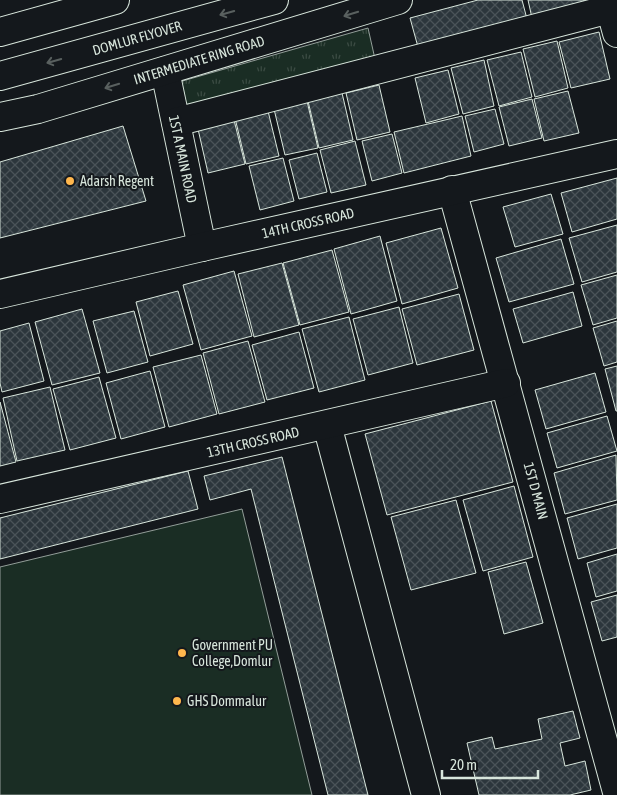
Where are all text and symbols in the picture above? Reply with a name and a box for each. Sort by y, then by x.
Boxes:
one-way arrow [220,9,236,18]
one-way arrow [344,10,360,20]
street label: DOMLUR FLYOVER [91,18,183,58]
street label: INTERMEDIATE RING ROAD [132,32,266,88]
one-way arrow [46,57,62,67]
one-way arrow [104,82,120,92]
street label: 1ST A MAIN ROAD [166,114,200,204]
place label: Adarsh Regent [80,173,154,189]
marker: Adarsh Regent [64,175,76,187]
street label: 14TH CROSS ROAD [260,205,356,241]
street label: 13TH CROSS ROAD [205,424,301,460]
street label: 1ST D MAIN [521,461,551,521]
place label: Government PU College,Domlur [192,637,273,669]
marker: Government PU College,Domlur [176,647,188,659]
place label: GHS Dommalur [187,693,267,709]
marker: GHS Dommalur [171,695,183,707]
scale bar [442,748,538,780]
text: 20 m [450,756,477,773]

